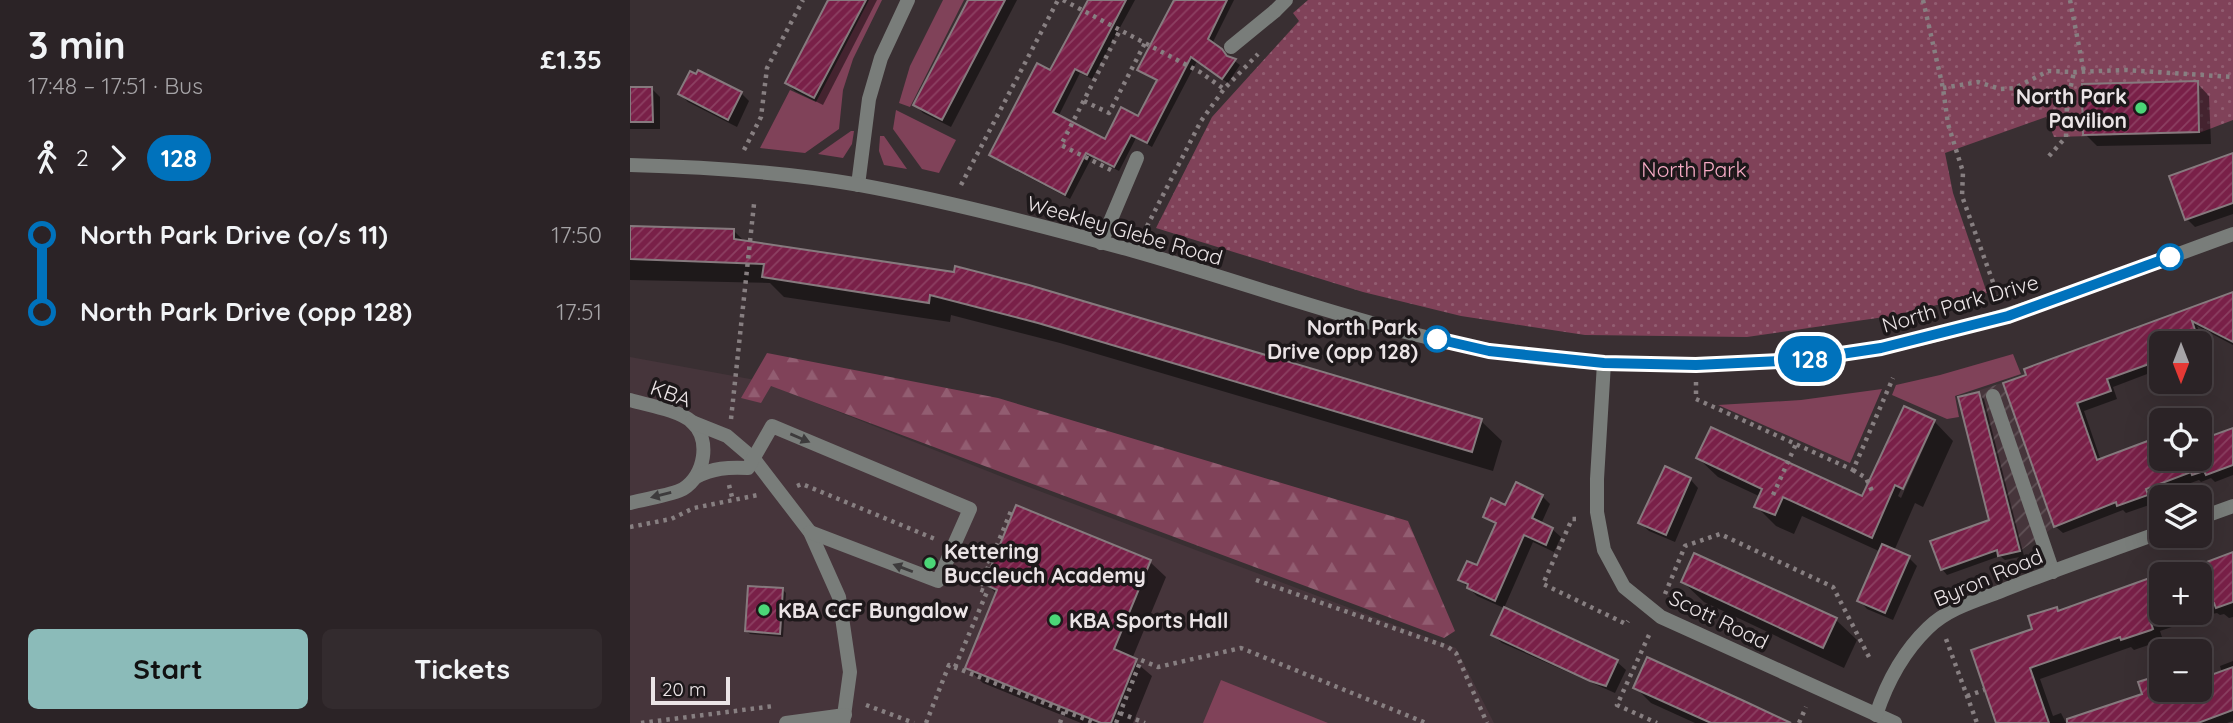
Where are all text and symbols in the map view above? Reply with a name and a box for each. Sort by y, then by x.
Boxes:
text: 3 min [28,21,126,69]
text: £1.35 [540,43,602,76]
text: 17:48 – 17:51 · Bus [28,71,203,100]
place label: North Park Pavilion [2016,83,2127,133]
marker: North Park Pavilion [2133,100,2149,116]
icon: walk [28,139,66,177]
icon: forward [99,139,137,177]
text: 2 [76,143,89,172]
text: 128 [161,143,197,173]
park label: North Park [1641,156,1747,182]
street label: Weekley Glebe Road [1024,190,1226,270]
text: North Park Drive (o/s 11) [80,218,388,251]
text: 17:50 [551,220,602,249]
unlabelled marker [2157,244,2183,270]
street label: North Park Drive [1879,268,2041,338]
text: North Park Drive (opp 128) [80,295,412,328]
text: 17:51 [556,297,602,326]
place label: North Park Drive (opp 128) [1267,314,1418,364]
marker: North Park Drive (opp 128) [1424,326,1450,352]
north arrow [2149,331,2212,394]
map controls [2149,331,2212,702]
line badge: 128 [1770,336,1850,382]
text: 128 [1792,344,1828,374]
street label: KBA [647,374,695,412]
button: locate [2149,408,2212,471]
one-way arrow [790,432,811,443]
button: layers [2149,485,2212,548]
one-way arrow [650,490,672,501]
place label: Kettering Buccleuch Academy [944,538,1146,588]
street label: Byron Road [1930,542,2046,612]
marker: Kettering Buccleuch Academy [922,555,938,571]
one-way arrow [892,562,913,573]
button: + [2149,562,2212,625]
street label: Scott Road [1665,584,1773,654]
place label: KBA CCF Bungalow [778,597,969,623]
marker: KBA CCF Bungalow [756,602,772,618]
place label: KBA Sports Hall [1069,607,1228,633]
marker: KBA Sports Hall [1047,612,1063,628]
button: Start [28,629,308,709]
button: Tickets [322,629,602,709]
button: − [2149,639,2212,702]
scale bar [651,674,730,706]
text: 20 m [662,677,706,701]

